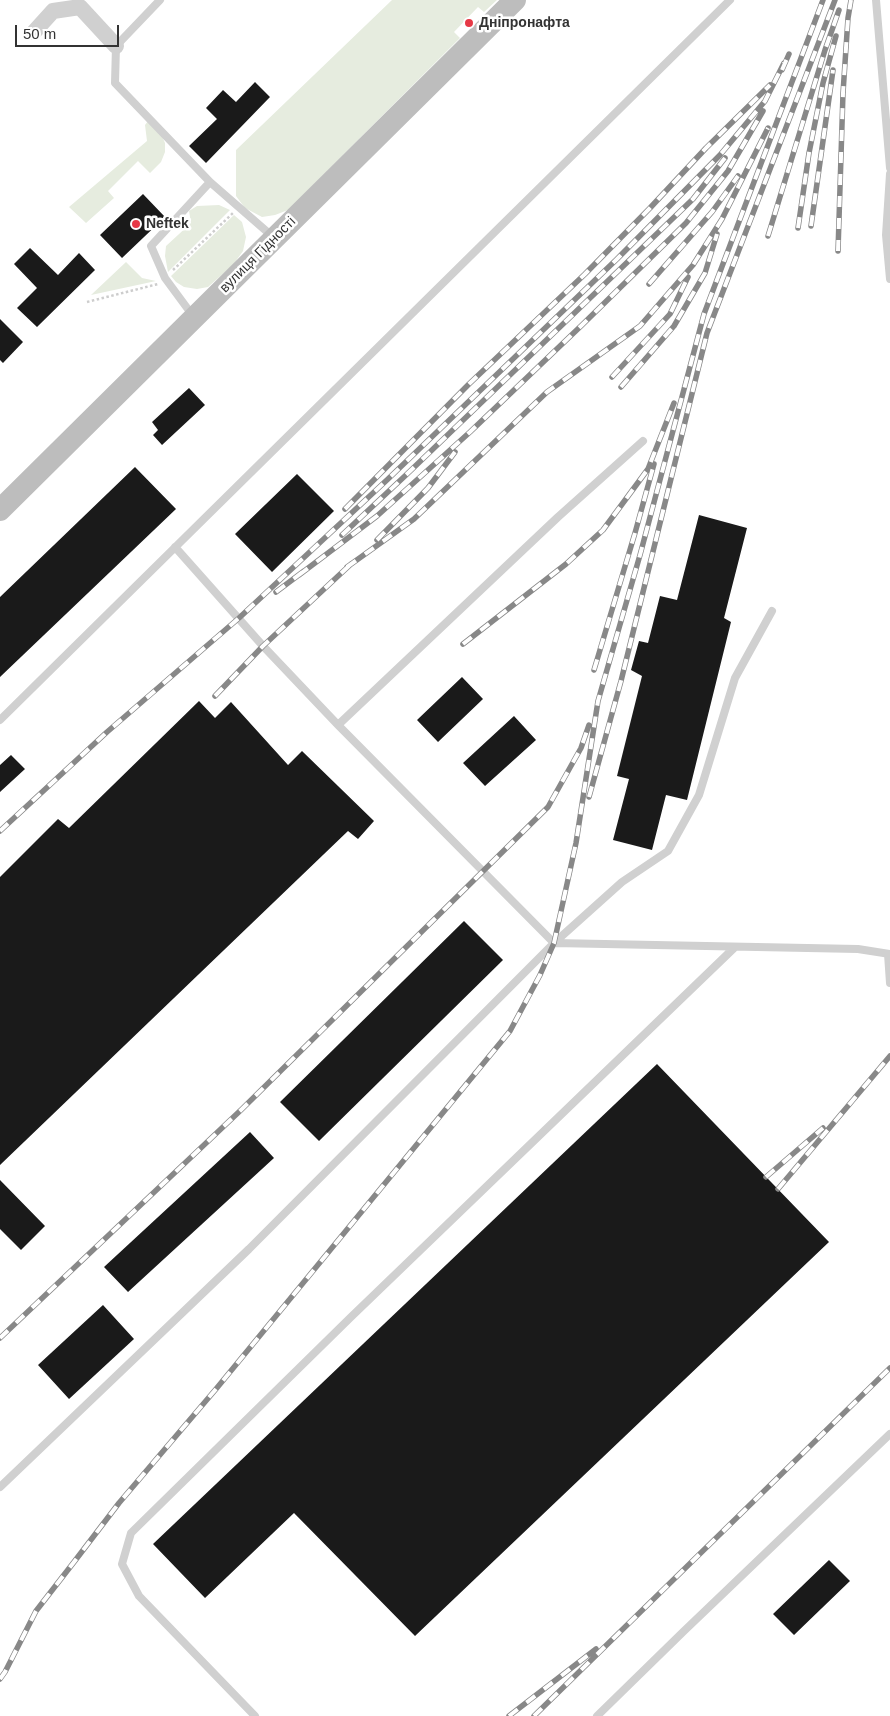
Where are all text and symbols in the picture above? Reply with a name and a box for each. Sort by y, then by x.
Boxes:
scale bar [18,15,121,47]
place label: Дніпронафта [479,15,570,31]
marker: Дніпронафта [463,17,475,29]
text: 50 m [23,25,56,42]
street label: вулиця Гідності [217,214,299,296]
place label: Neftek [146,216,189,232]
marker: Neftek [130,218,142,230]

